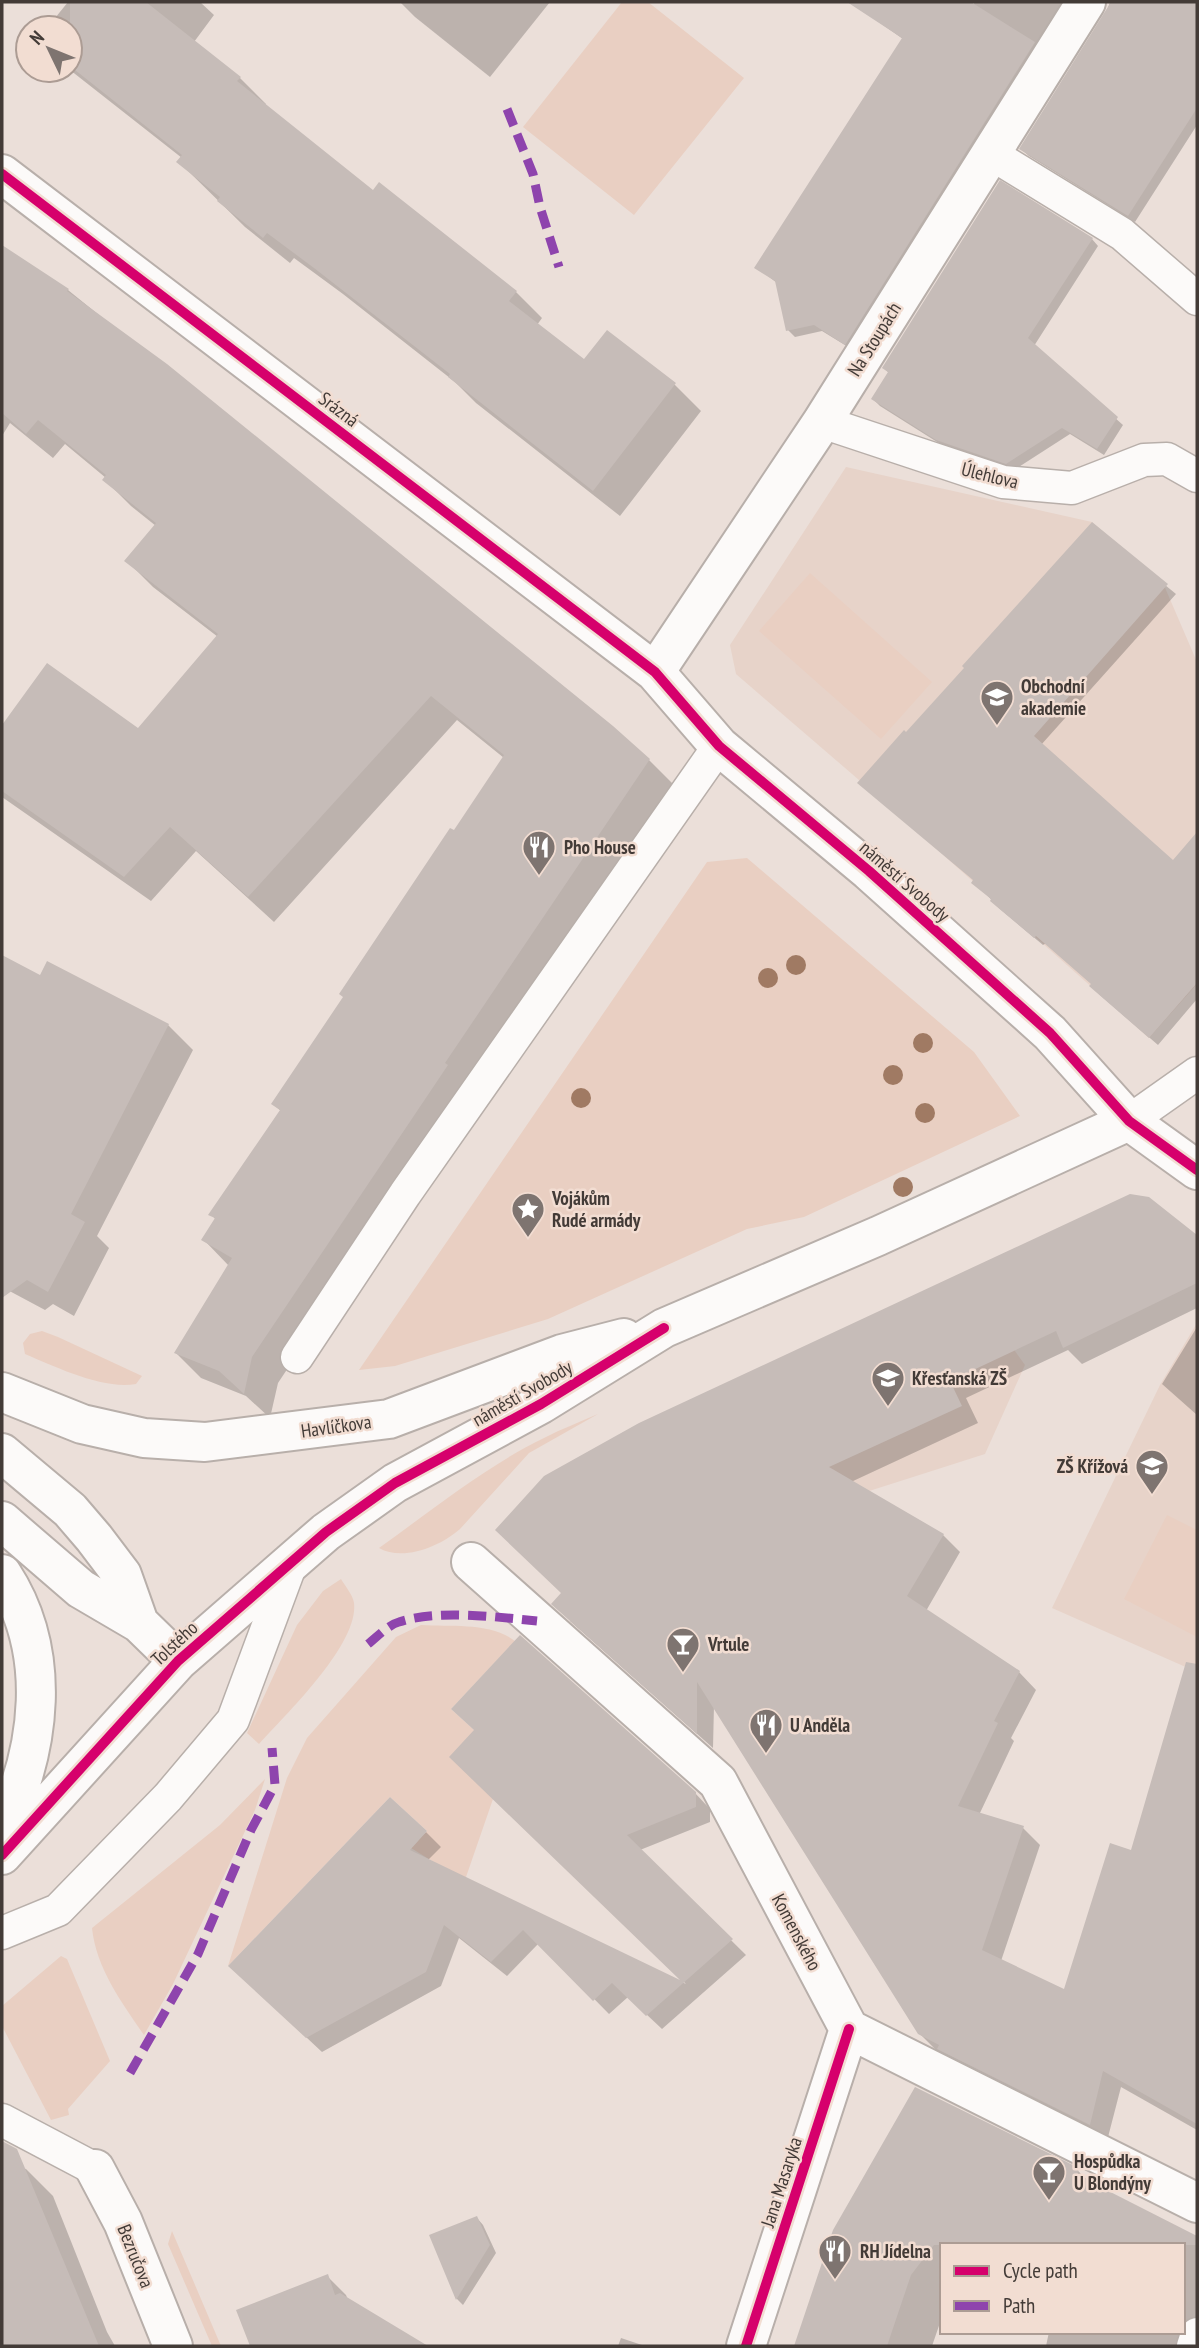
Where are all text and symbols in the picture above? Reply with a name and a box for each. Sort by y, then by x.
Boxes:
north arrow [14,14,84,84]
text: N [24,25,49,49]
street label: Na Stoupách [842,298,906,380]
street label: Srázná [314,386,364,432]
street label: Úlehlova [959,456,1021,494]
place label: Obchodní akademie [1021,674,1086,720]
school or university icon: Obchodní akademie [978,678,1016,727]
restaurant icon: Pho House [520,828,558,877]
place label: Pho House [564,835,636,859]
street label: náměstí Svobody [855,835,956,927]
place label: Vojákům Rudé armády [551,1186,641,1232]
place icon: Vojákům Rudé armády [509,1190,547,1239]
street label: náměstí Svobody [468,1354,577,1431]
school or university icon: Křesťanská ZŠ [869,1359,907,1408]
place label: Křesťanská ZŠ [912,1366,1007,1390]
street label: Havlíčkova [299,1409,373,1443]
school or university icon: ZŠ Křížová [1133,1447,1171,1496]
place label: ZŠ Křížová [1057,1454,1128,1478]
street label: Tolstého [146,1615,202,1671]
bar icon: Vrtule [664,1625,702,1674]
place label: Vrtule [707,1632,749,1656]
restaurant icon: U Anděla [747,1706,785,1755]
place label: U Anděla [790,1713,850,1737]
street label: Komenského [767,1890,827,1974]
street label: Jana Masaryka [755,2134,807,2231]
place label: Hospůdka U Blondýny [1074,2149,1151,2195]
bar icon: Hospůdka U Blondýny [1030,2153,1068,2202]
street label: Bezručova [112,2221,160,2291]
restaurant icon: RH Jídelna [816,2232,854,2281]
place label: RH Jídelna [860,2239,931,2263]
legend [940,2243,1185,2334]
text: Cycle path [1003,2257,1078,2284]
text: Path [1003,2292,1035,2319]

